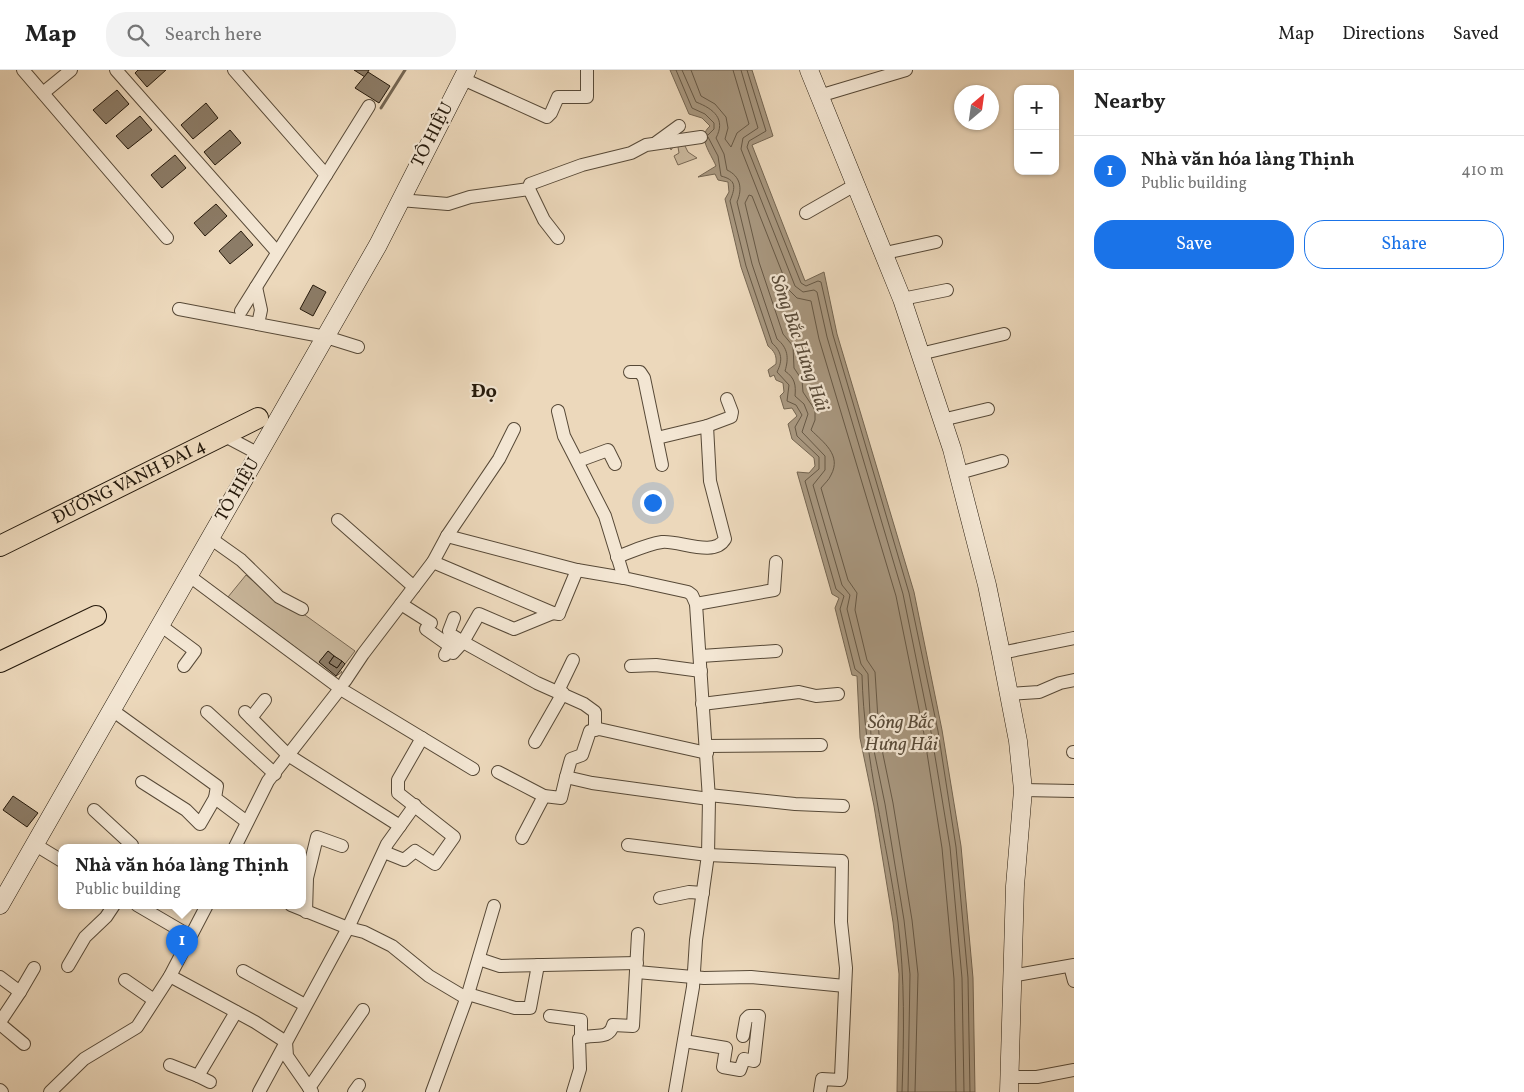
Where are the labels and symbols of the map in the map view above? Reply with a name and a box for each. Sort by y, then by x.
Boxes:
north arrow [954,85,999,130]
street label: TÔ HIỆU [406,98,460,172]
water label: Sông Bắc Hưng Hải [763,271,835,415]
district label: Đọ [471,378,497,406]
street label: ĐƯỜNG VÀNH ĐAI 4 [48,433,210,531]
street label: TÔ HIỆU [210,453,266,527]
your location [640,490,666,516]
water label: Sông Bắc Hưng Hải [864,710,938,758]
pin: 1 [166,925,198,966]

